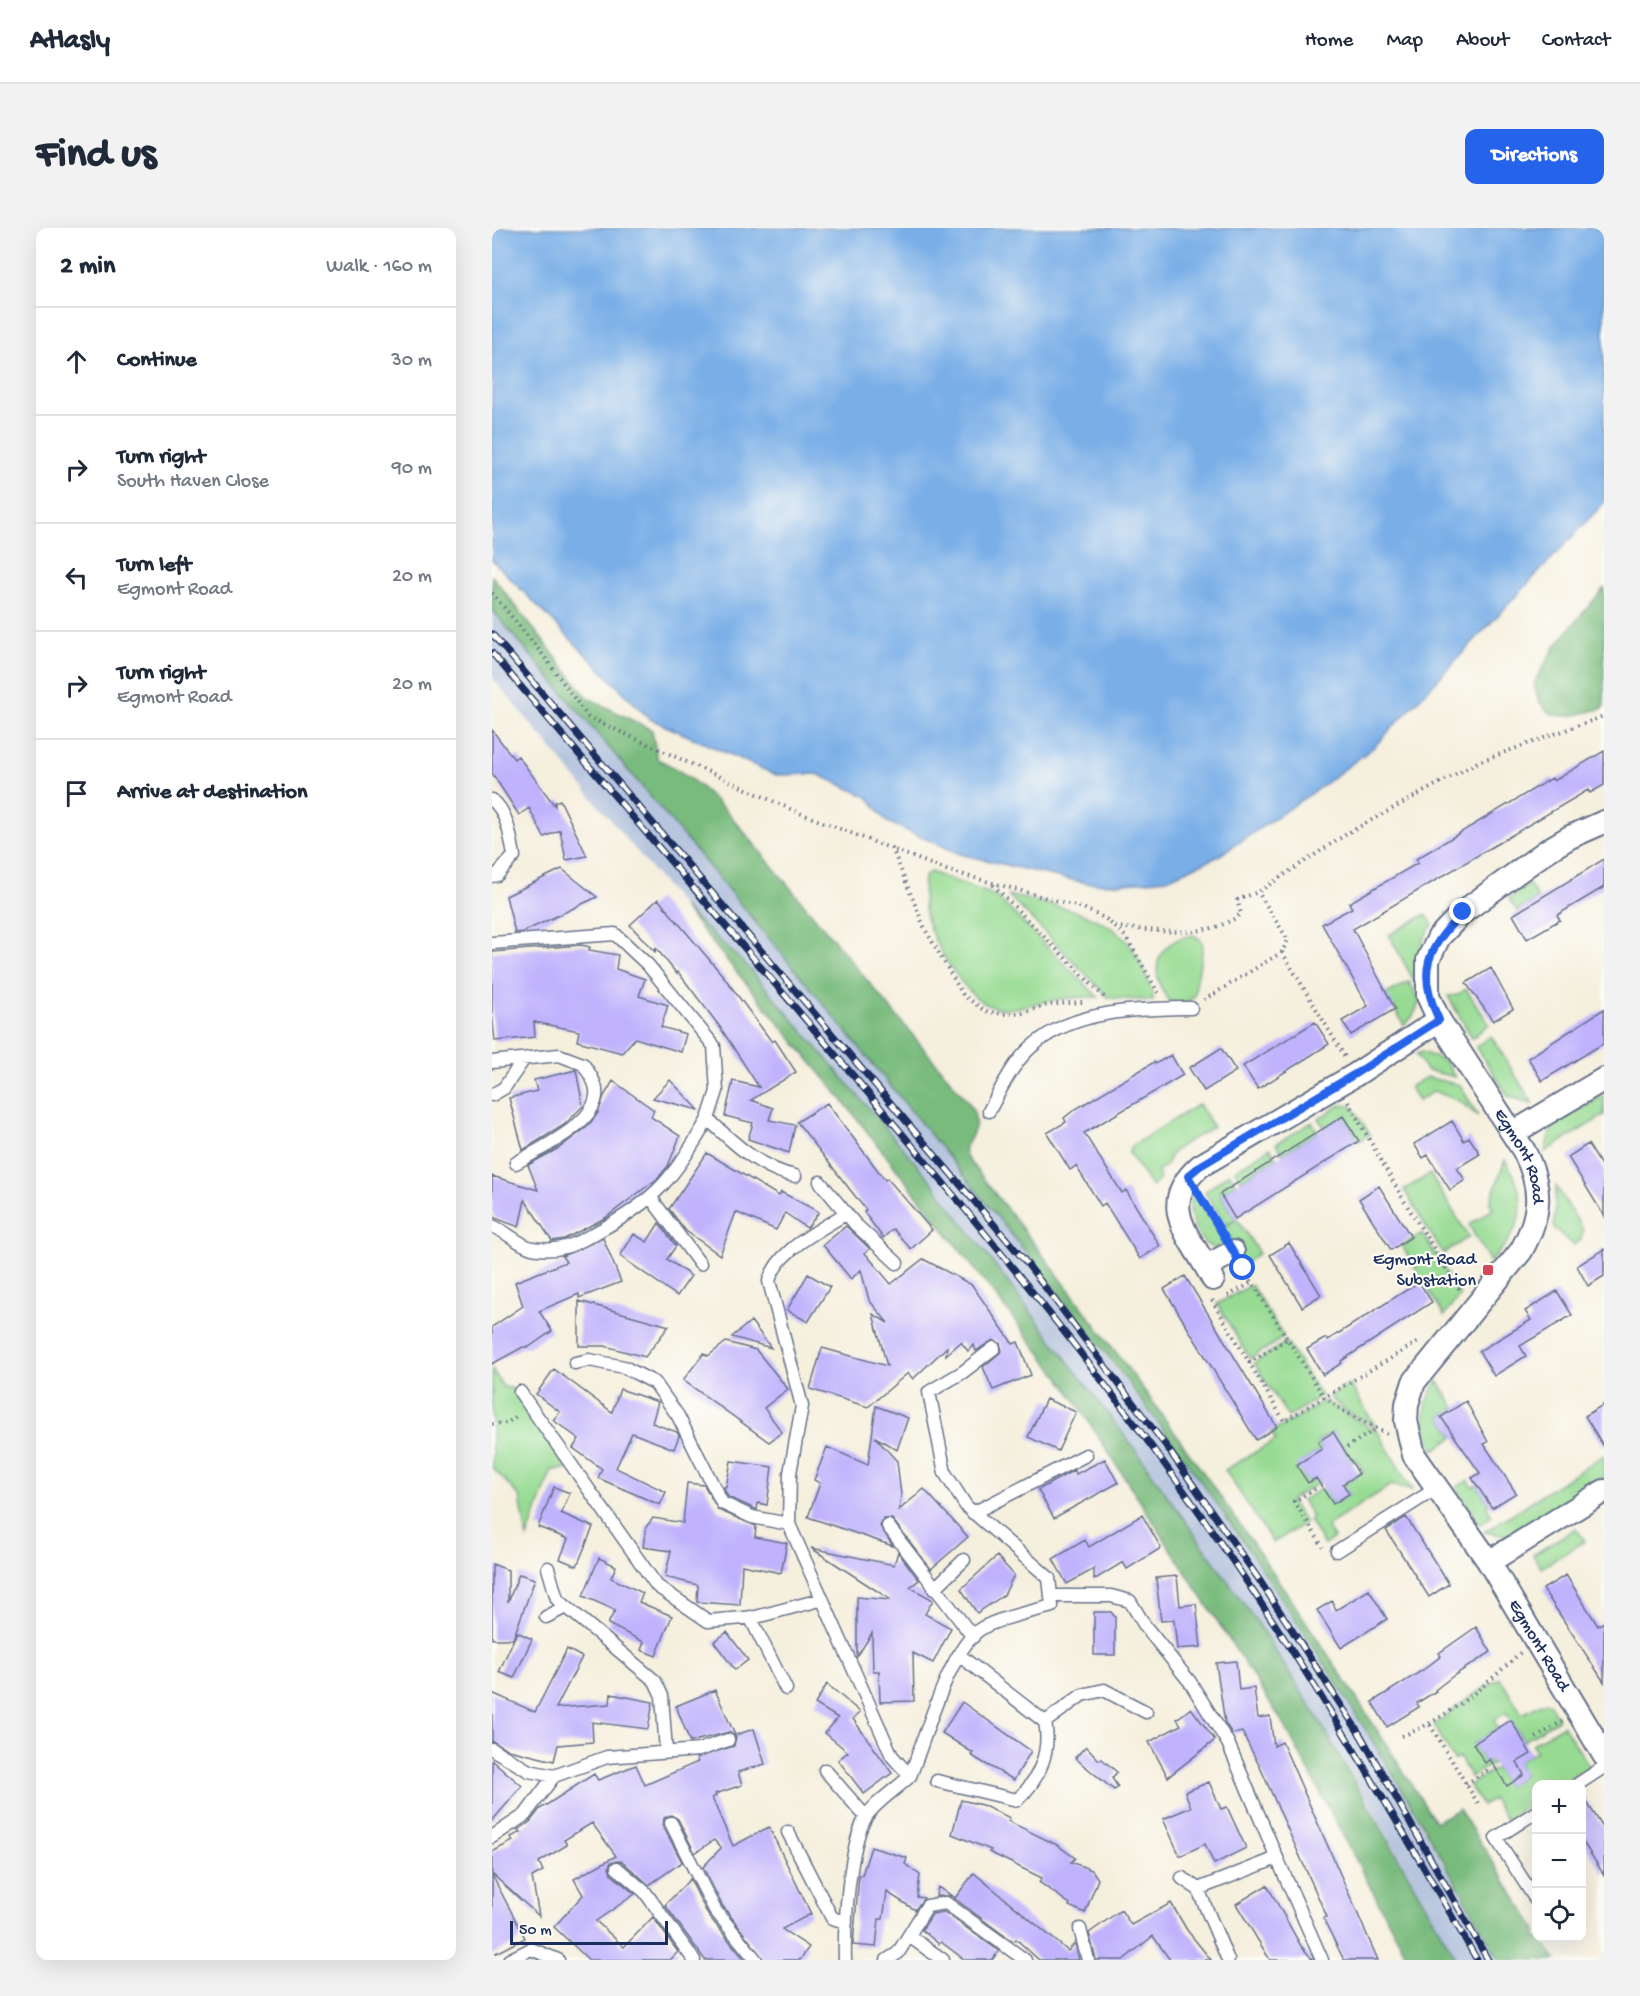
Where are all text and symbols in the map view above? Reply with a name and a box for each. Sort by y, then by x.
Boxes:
text: Atlasly [30,25,110,58]
text: Home [1305,29,1353,54]
text: Map [1386,29,1423,54]
text: About [1456,29,1509,54]
text: Contact [1542,29,1610,54]
button: Directions [1465,129,1604,184]
text: Find us [36,132,156,181]
text: 2 min [60,252,115,283]
text: Walk · 160 m [326,256,432,279]
icon: ahead [60,345,93,378]
text: Continue [117,348,197,374]
text: 30 m [391,350,432,373]
text: Turn right [117,445,205,471]
icon: right [60,453,93,486]
text: 90 m [392,458,432,481]
text: South Haven Close [117,471,269,494]
text: Turn left [117,553,191,579]
icon: left [60,561,93,594]
text: 20 m [392,566,432,589]
text: Egmont Road [117,579,232,602]
text: Turn right [117,661,205,687]
icon: right [60,669,93,702]
text: 20 m [392,674,432,697]
text: Egmont Road [117,687,232,710]
icon: arrive [60,777,93,810]
text: Arrive at destination [117,780,307,806]
route end [1449,898,1475,924]
street label: Egmont Road [1489,1105,1548,1205]
place label: Egmont Road Substation [1373,1250,1477,1292]
route start [1229,1254,1255,1280]
marker: Egmont Road Substation [1481,1263,1495,1277]
street label: Egmont Road [1503,1596,1575,1696]
map controls [1532,1780,1586,1942]
button: + [1532,1780,1586,1834]
button: − [1532,1834,1586,1888]
button: locate [1532,1888,1586,1942]
scale bar [510,1918,668,1946]
text: 50 m [519,1922,552,1941]

